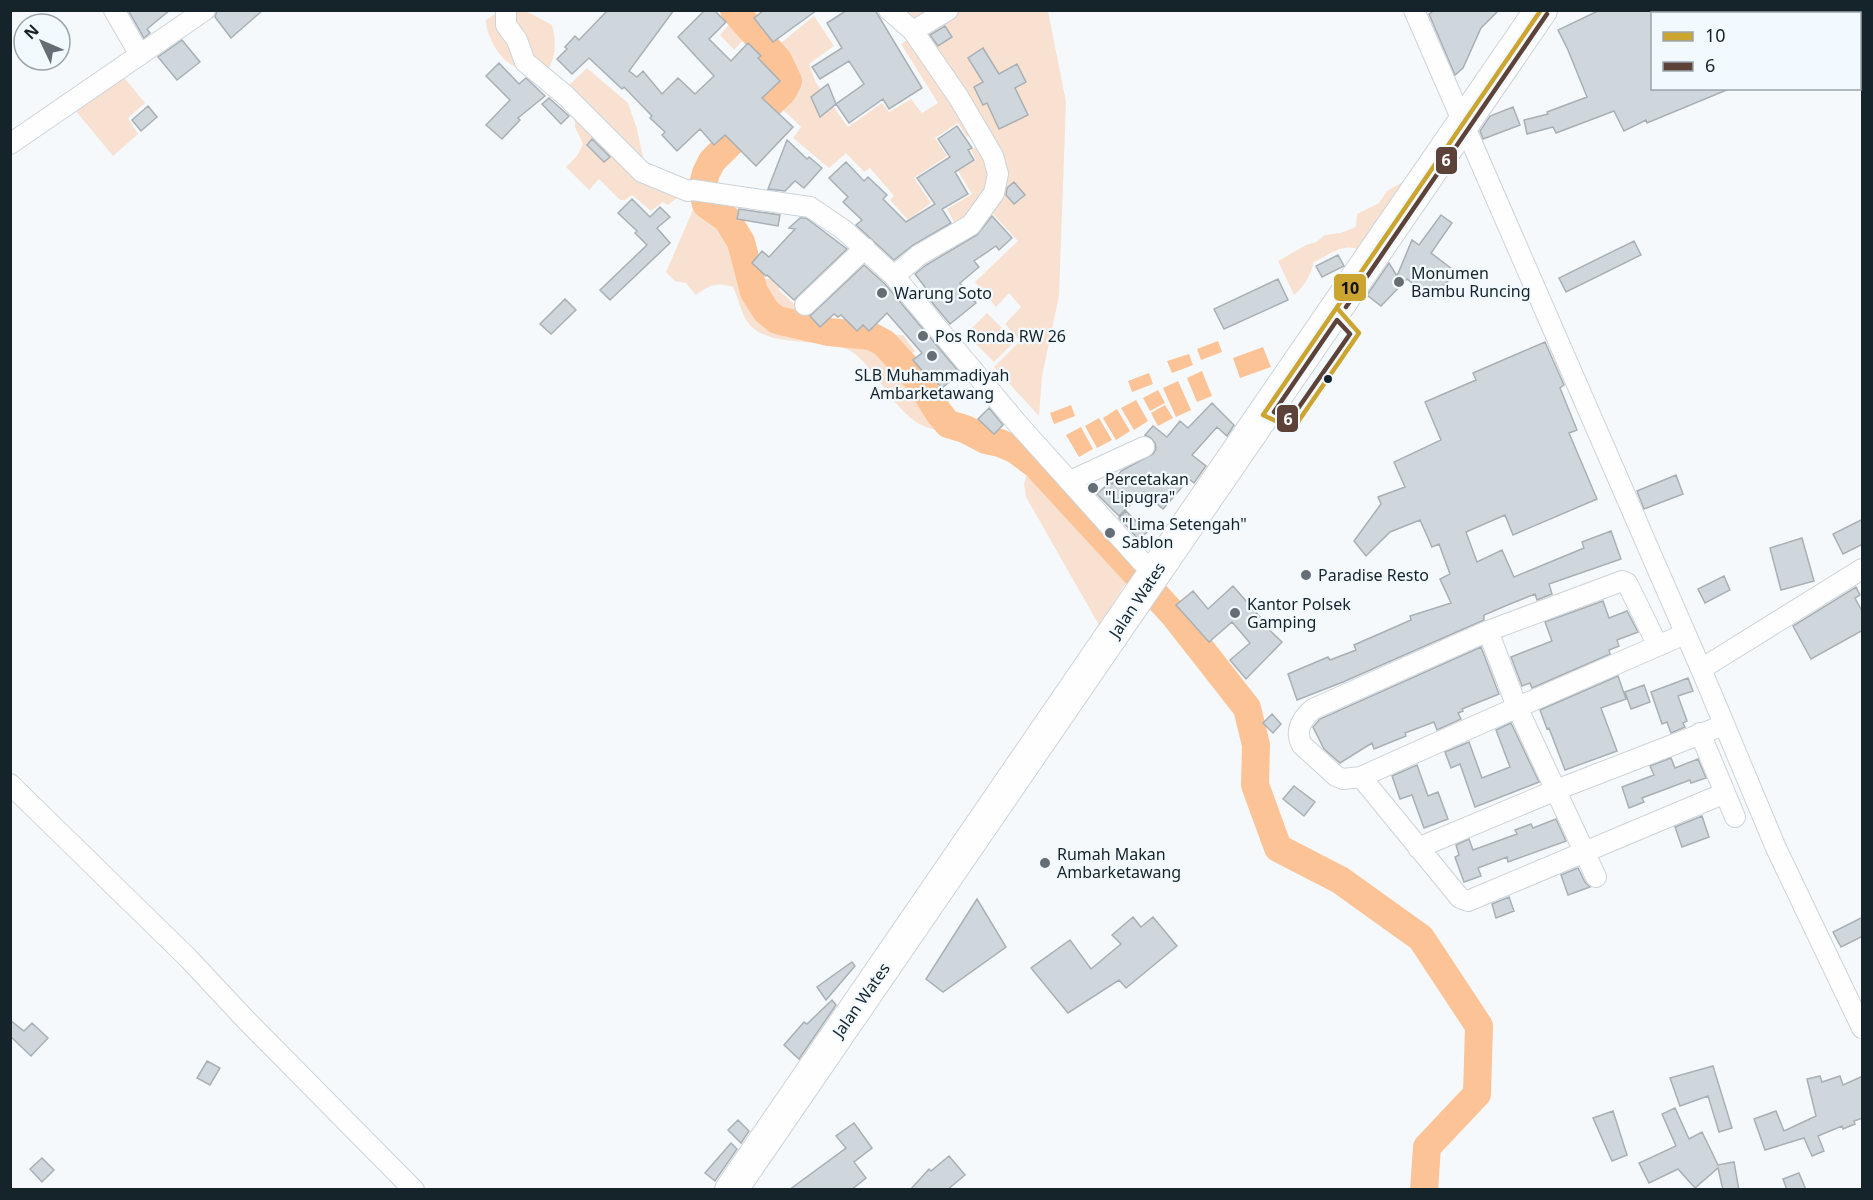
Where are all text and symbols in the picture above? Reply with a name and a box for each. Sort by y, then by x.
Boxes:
north arrow [12,12,72,72]
legend [1651,12,1861,90]
text: N [19,19,44,44]
text: 10 [1705,23,1726,47]
text: 6 [1705,53,1715,77]
line badge: 6 [1435,146,1458,175]
text: 6 [1441,149,1451,171]
place label: Monumen Bambu Runcing [1411,262,1531,302]
line badge: 10 [1333,273,1367,302]
marker: Monumen Bambu Runcing [1392,275,1406,289]
text: 10 [1341,277,1359,299]
place label: Warung Soto [894,282,992,304]
marker: Warung Soto [875,286,889,300]
place label: Pos Ronda RW 26 [935,325,1066,347]
marker: Pos Ronda RW 26 [916,329,930,343]
marker: SLB Muhammadiyah Ambarketawang [925,349,939,363]
place label: SLB Muhammadiyah Ambarketawang [855,364,1009,404]
unlabelled marker [1322,373,1334,385]
line badge: 6 [1276,404,1299,433]
text: 6 [1283,408,1293,430]
place label: Percetakan "Lipugra" [1105,468,1189,508]
marker: Percetakan "Lipugra" [1086,481,1100,495]
place label: "Lima Setengah" Sablon [1122,513,1247,553]
marker: "Lima Setengah" Sablon [1103,526,1117,540]
street label: Jalan Wates [1103,558,1170,644]
place label: Paradise Resto [1318,564,1429,586]
marker: Paradise Resto [1299,568,1313,582]
place label: Kantor Polsek Gamping [1247,593,1351,633]
marker: Kantor Polsek Gamping [1228,606,1242,620]
place label: Rumah Makan Ambarketawang [1057,843,1181,883]
marker: Rumah Makan Ambarketawang [1038,856,1052,870]
street label: Jalan Wates [826,958,895,1043]

